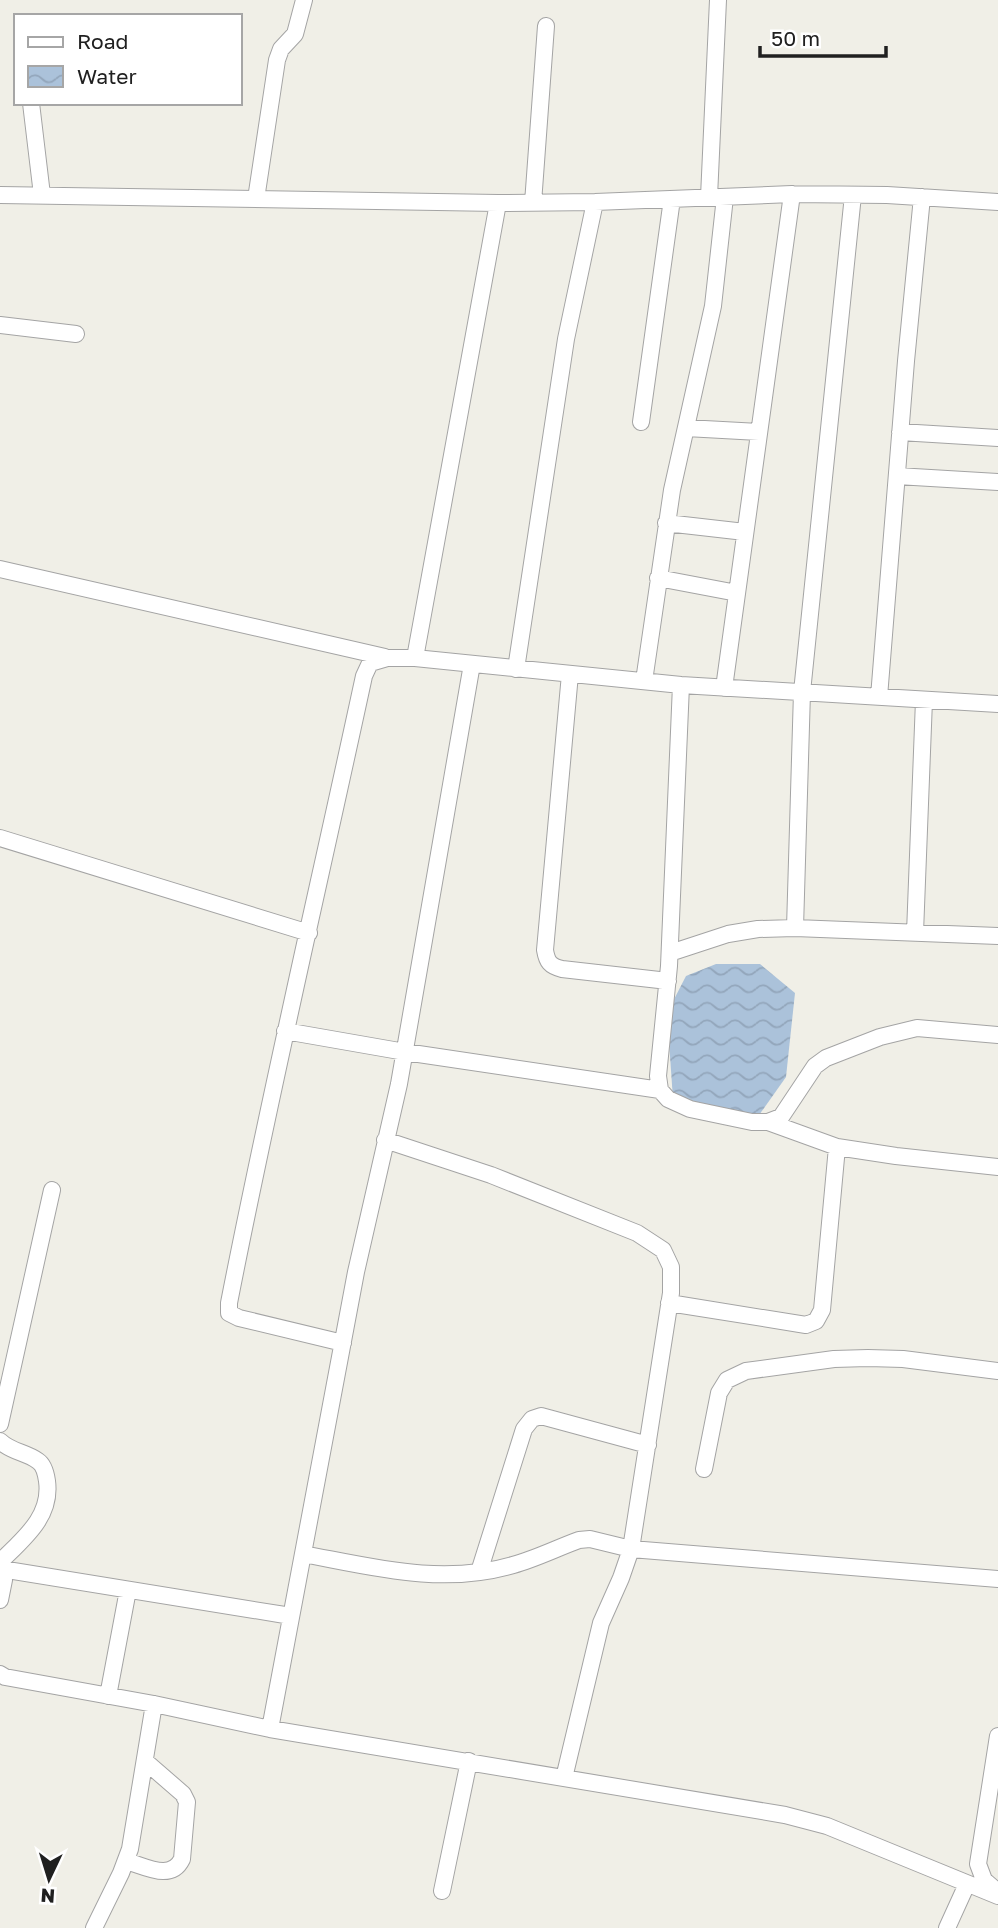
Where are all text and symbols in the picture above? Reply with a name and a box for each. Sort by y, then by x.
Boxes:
legend [14,14,242,105]
scale bar [760,14,886,58]
text: 50 m [771,25,820,51]
text: Road [77,28,128,54]
text: Water [77,63,137,89]
north arrow [14,1844,84,1914]
text: N [40,1884,56,1908]

